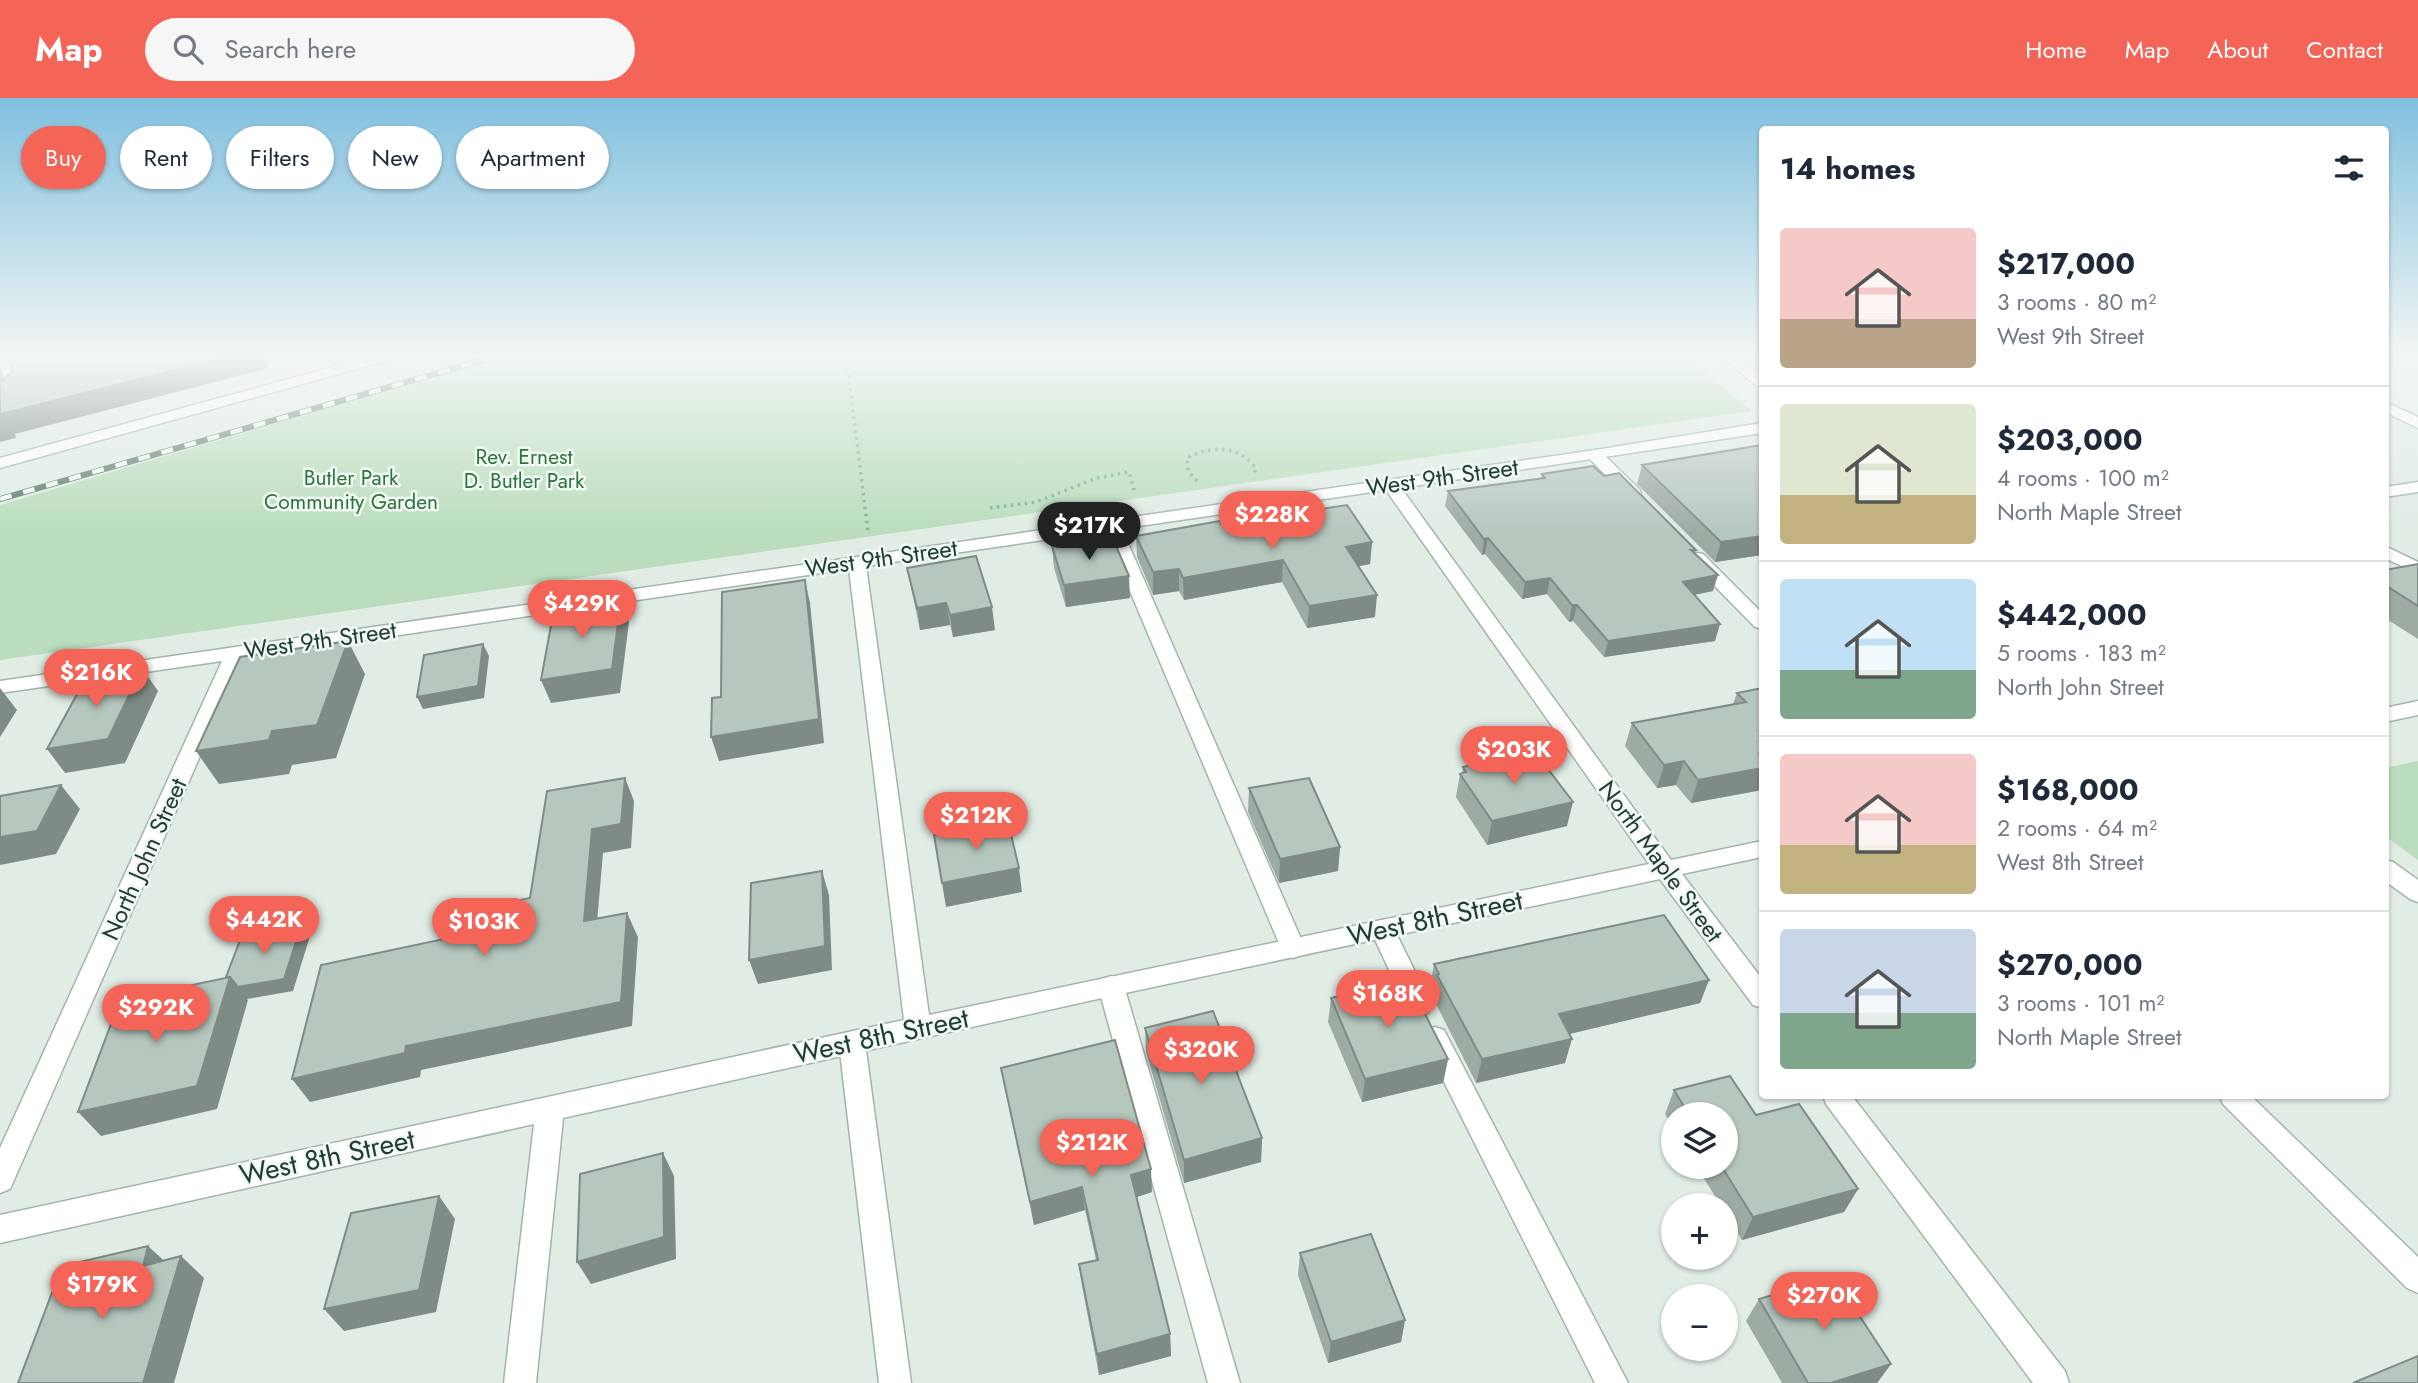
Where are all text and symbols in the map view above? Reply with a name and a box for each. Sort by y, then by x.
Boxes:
search box [145,18,635,81]
text: Map [35,26,103,73]
icon: search [169,30,207,68]
text: Search here [225,30,356,68]
text: Home [2025,32,2087,67]
text: Map [2125,32,2169,67]
text: About [2207,32,2268,67]
text: Contact [2306,32,2383,67]
chip: Buy [21,126,106,189]
chip: Rent [120,126,212,189]
chip: Filters [226,126,334,189]
chip: New [348,126,442,189]
chip: Apartment [456,126,609,189]
text: 14 homes [1780,147,1915,190]
icon: filters [2330,149,2368,187]
text: $217,000 [1997,242,2135,285]
icon: home [1836,256,1920,340]
text: 3 rooms · 80 m² [1997,285,2156,319]
text: West 9th Street [1997,319,2144,353]
text: $203,000 [1997,418,2143,461]
icon: home [1836,432,1920,516]
park label: Rev. Ernest D. Butler Park [464,442,585,496]
street label: West 9th Street [1364,449,1521,505]
text: 4 rooms · 100 m² [1997,461,2169,495]
park label: Butler Park Community Garden [264,463,438,517]
pin: $228K [1223,491,1321,551]
text: North Maple Street [1997,495,2181,529]
text: $228K [1235,497,1309,531]
pin: $217K [1040,503,1138,562]
text: $217K [1053,508,1125,542]
street label: West 9th Street [803,530,960,586]
pin: $429K [533,580,631,640]
text: $429K [544,586,620,620]
text: $442,000 [1997,593,2147,636]
icon: home [1836,607,1920,691]
street label: West 9th Street [242,612,399,668]
text: 5 rooms · 183 m² [1997,636,2166,670]
pin: $216K [47,650,145,709]
text: $216K [60,655,132,689]
text: North John Street [1997,670,2164,704]
pin: $203K [1465,726,1563,786]
text: $203K [1477,732,1551,766]
text: $168,000 [1997,768,2139,811]
street label: North John Street [93,772,195,946]
street label: North Maple Street [1590,773,1732,949]
icon: home [1836,782,1920,866]
pin: $212K [927,792,1025,852]
text: $212K [940,798,1012,832]
text: 2 rooms · 64 m² [1997,811,2157,845]
text: West 8th Street [1997,845,2143,879]
street label: West 8th Street [1344,879,1527,957]
pin: $442K [215,896,313,956]
pin: $103K [435,898,533,958]
text: $442K [225,902,303,936]
text: $103K [448,904,520,938]
text: $270,000 [1997,943,2143,986]
icon: home [1836,957,1920,1041]
pin: $168K [1339,970,1437,1030]
text: $168K [1352,976,1424,1010]
pin: $292K [107,984,205,1044]
text: 3 rooms · 101 m² [1997,986,2164,1020]
text: $292K [118,990,194,1024]
street label: West 8th Street [790,997,973,1075]
text: North Maple Street [1997,1020,2181,1054]
pin: $320K [1152,1026,1250,1086]
text: $320K [1164,1032,1238,1066]
map controls [1661,1102,1738,1361]
button: layers [1661,1102,1738,1179]
street label: West 8th Street [236,1118,419,1196]
pin: $212K [1043,1119,1141,1179]
text: $212K [1056,1125,1128,1159]
button: + [1661,1193,1738,1270]
pin: $179K [53,1262,151,1321]
text: $179K [66,1267,138,1301]
pin: $270K [1775,1272,1873,1332]
text: $270K [1787,1278,1861,1312]
button: − [1661,1284,1738,1361]

